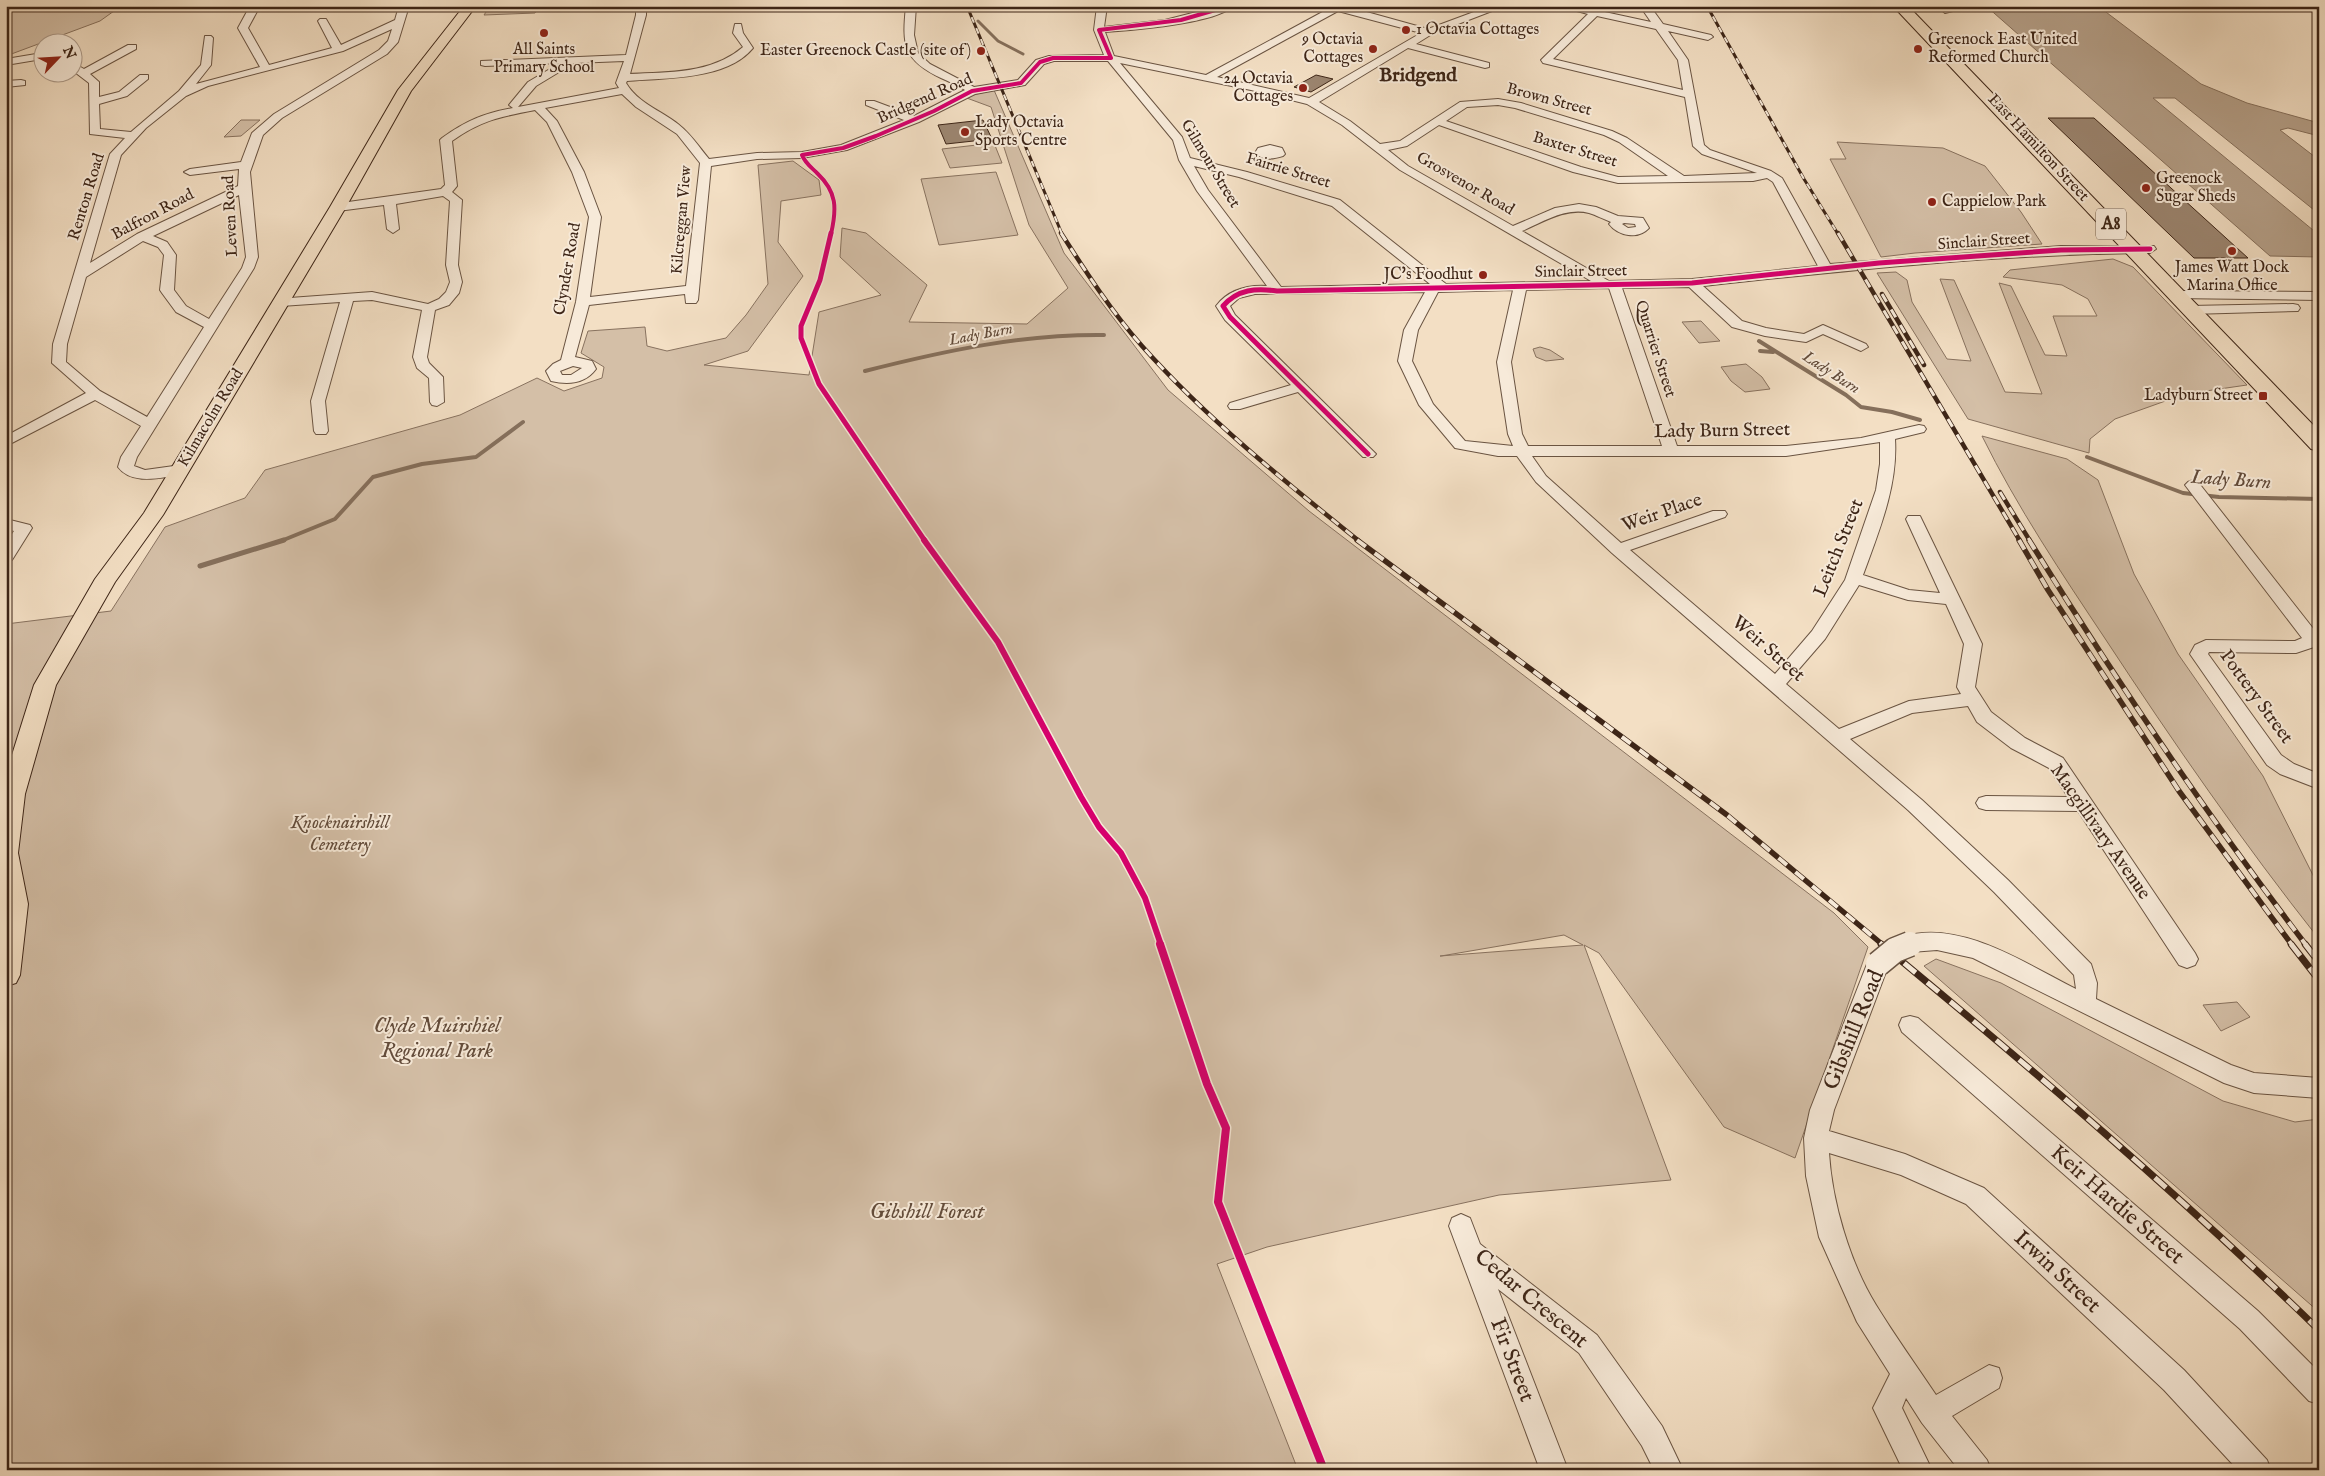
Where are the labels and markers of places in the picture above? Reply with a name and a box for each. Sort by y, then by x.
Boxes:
place label: 1 Octavia Cottages [1416,20,1540,40]
marker: 1 Octavia Cottages [1400,24,1412,36]
marker: All Saints Primary School [538,27,550,39]
place label: 9 Octavia Cottages [1301,30,1363,68]
place label: Greenock East United Reformed Church [1928,30,2078,68]
place label: All Saints Primary School [493,40,595,78]
place label: Easter Greenock Castle (site of) [760,41,971,61]
marker: 9 Octavia Cottages [1367,43,1379,55]
marker: Greenock East United Reformed Church [1912,43,1924,55]
marker: Easter Greenock Castle (site of) [975,45,987,57]
place label: 24 Octavia Cottages [1224,69,1293,107]
marker: 24 Octavia Cottages [1297,82,1309,94]
place label: Lady Octavia Sports Centre [975,113,1067,151]
marker: Lady Octavia Sports Centre [959,126,971,138]
place label: Greenock Sugar Sheds [2156,169,2236,207]
marker: Greenock Sugar Sheds [2140,182,2152,194]
place label: Cappielow Park [1942,192,2047,212]
marker: Cappielow Park [1926,196,1938,208]
marker: James Watt Dock Marina Office [2226,245,2238,257]
place label: James Watt Dock Marina Office [2173,258,2290,296]
place label: JC's Foodhut [1382,265,1474,285]
marker: JC's Foodhut [1477,269,1489,281]
place label: Ladyburn Street [2144,386,2254,406]
marker: Ladyburn Street [2257,390,2269,402]

